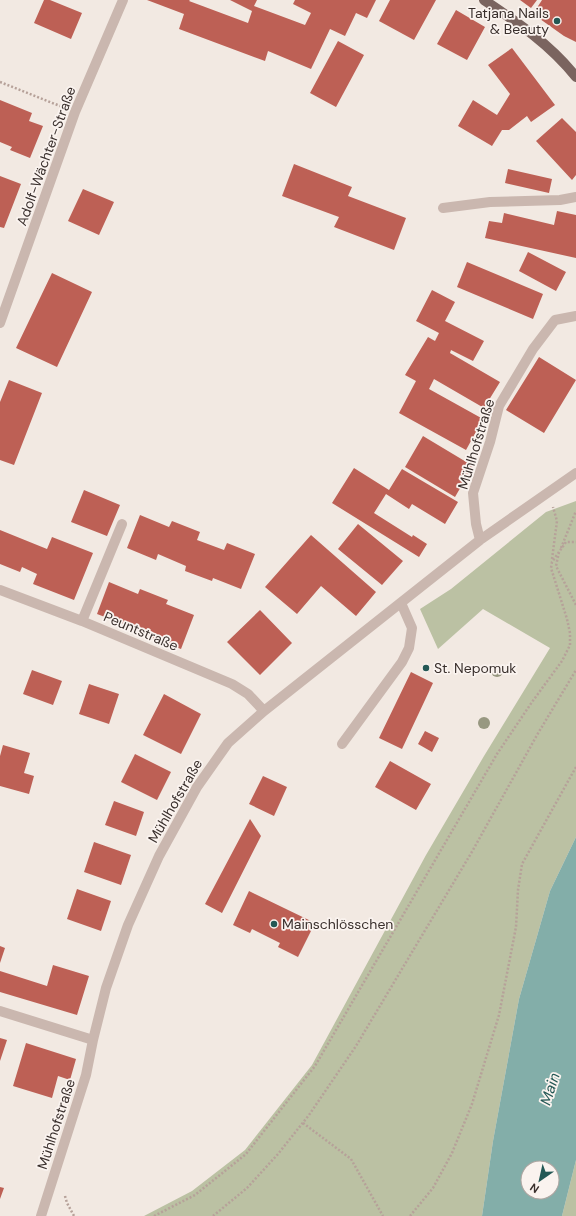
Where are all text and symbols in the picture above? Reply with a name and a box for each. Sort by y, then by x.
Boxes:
place label: Tatjana Nails & Beauty [468,4,549,38]
marker: Tatjana Nails & Beauty [552,16,562,26]
street label: Adolf-Wächter-Straße [12,84,80,228]
street label: Mühlhofstraße [454,396,498,491]
street label: Peuntstraße [101,607,181,655]
place label: St. Nepomuk [434,659,516,677]
marker: St. Nepomuk [421,663,431,673]
street label: Mühlhofstraße [144,756,206,846]
place label: Mainschlösschen [282,915,393,933]
marker: Mainschlösschen [269,919,279,929]
water label: Main [535,1070,565,1108]
street label: Mühlhofstraße [33,1077,79,1171]
north arrow [520,1160,560,1200]
text: N [527,1180,542,1196]

